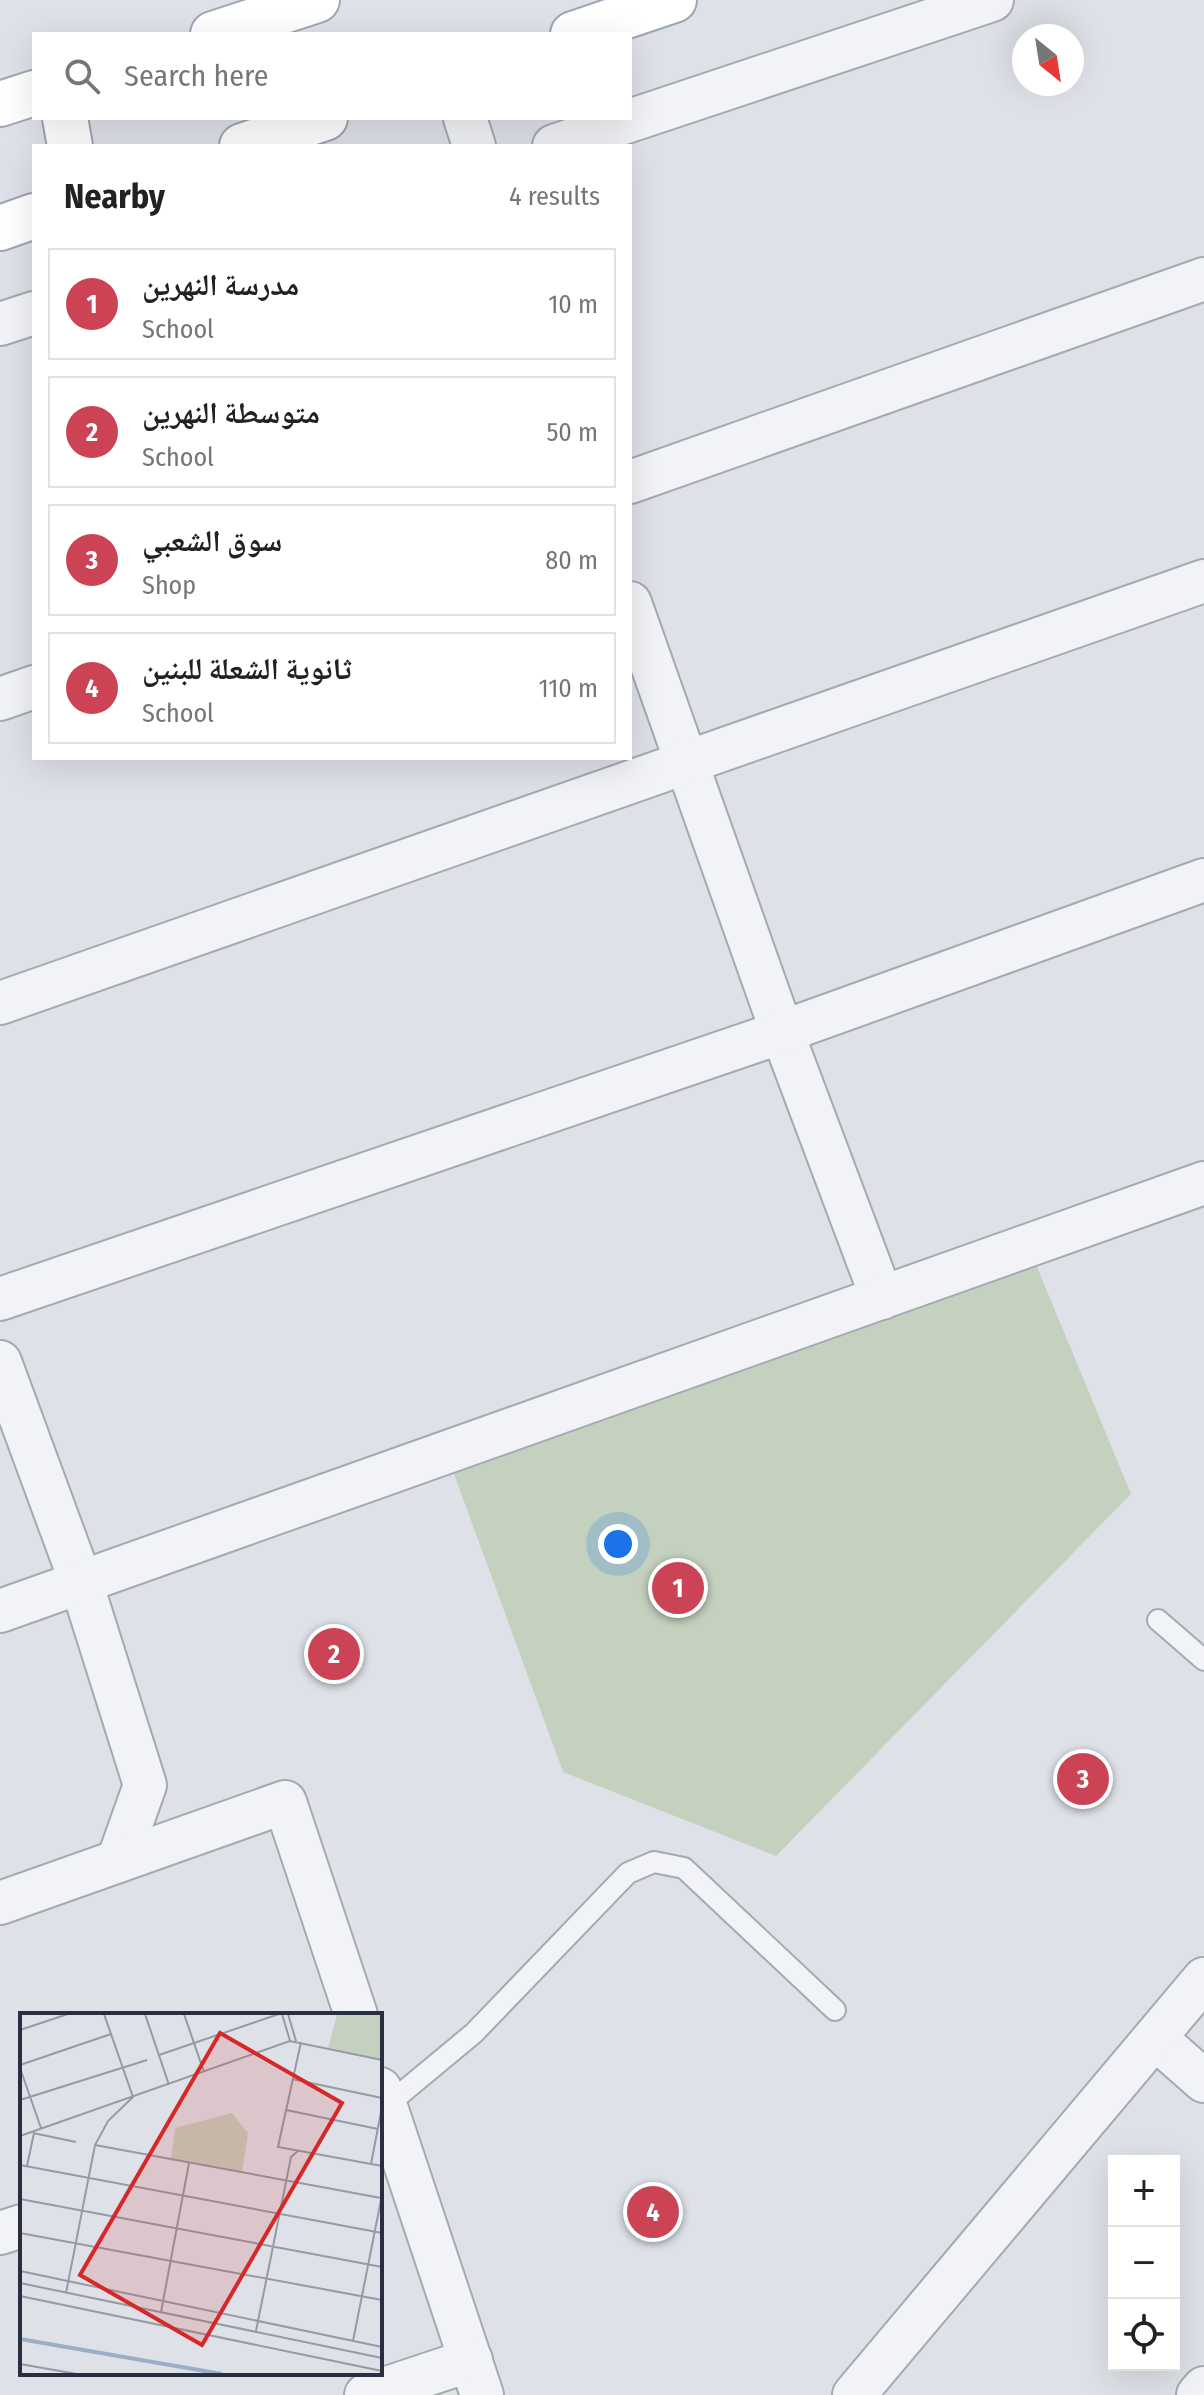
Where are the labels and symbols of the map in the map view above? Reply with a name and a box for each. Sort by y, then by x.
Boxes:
north arrow [1012,24,1084,96]
your location [598,1524,638,1564]
pin: 1 [652,1558,704,1618]
pin: 2 [308,1624,360,1684]
pin: 3 [1057,1749,1109,1809]
inset map [20,2013,382,2375]
pin: 4 [627,2182,679,2242]

